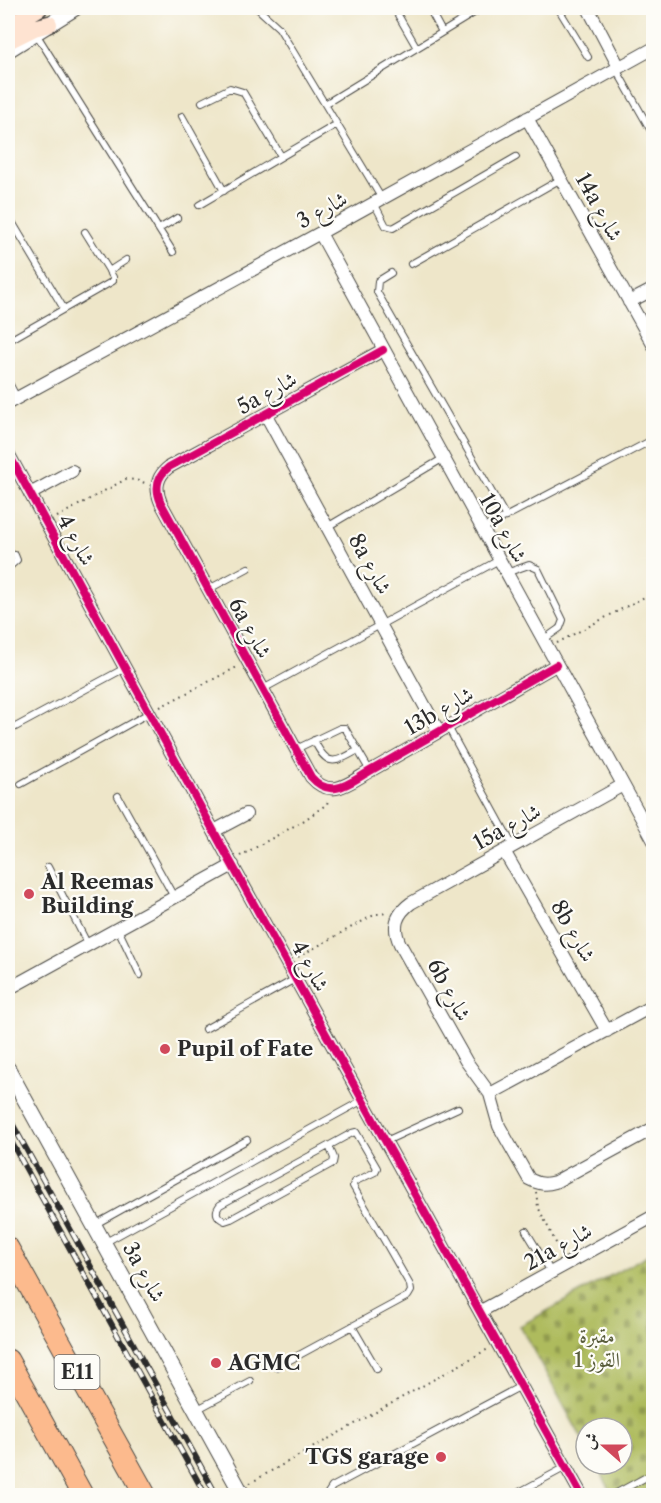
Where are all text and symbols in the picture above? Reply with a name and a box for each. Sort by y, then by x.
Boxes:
street label: 14a شارع [565,168,628,248]
street label: شارع 3 [292,186,354,239]
street label: 5a شارع [233,366,304,424]
street label: 10a شارع [469,489,533,570]
street label: شارع 4 [47,510,101,572]
street label: 8a شارع [338,529,397,601]
street label: 6a شارع [218,593,277,665]
street label: 13b شارع [400,681,481,745]
street label: 15a شارع [469,798,548,860]
place label: Al Reemas Building [40,869,154,918]
marker: Al Reemas Building [22,887,36,901]
street label: 8b شارع [541,895,601,969]
street label: شارع 4 [281,936,335,998]
street label: 6b شارع [417,954,477,1028]
place label: Pupil of Fate [177,1036,313,1061]
marker: Pupil of Fate [158,1042,172,1056]
street label: 21a شارع [519,1218,599,1281]
street label: 3a شارع [113,1238,171,1309]
park label: مقبرة القوز 1 [574,1323,620,1373]
place label: AGMC [227,1350,300,1375]
road number: E11 [54,1355,100,1389]
marker: AGMC [209,1356,223,1370]
north arrow [574,1416,634,1476]
text: ش [578,1430,602,1452]
place label: TGS garage [305,1444,429,1469]
marker: TGS garage [434,1450,448,1464]

